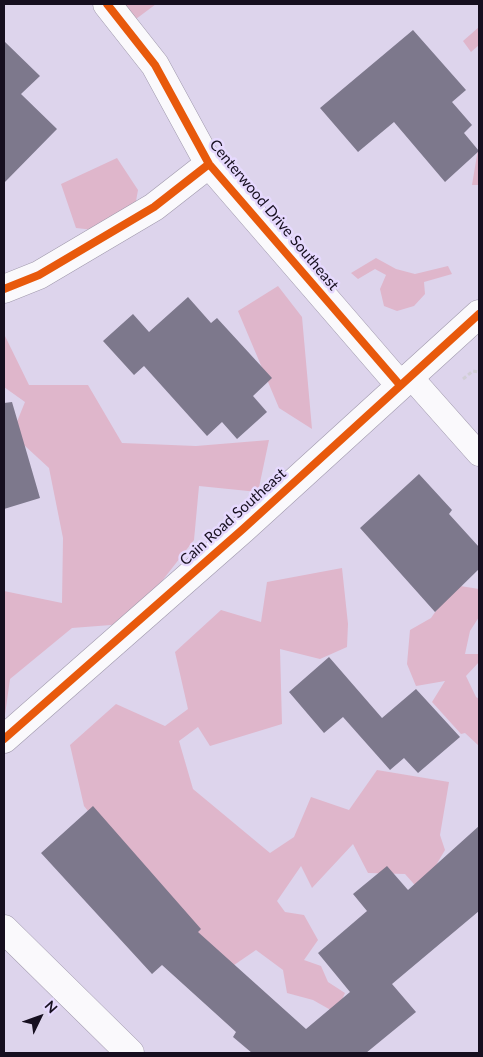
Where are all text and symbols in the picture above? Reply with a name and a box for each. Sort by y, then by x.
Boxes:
street label: Centerwood Drive Southeast [206,136,342,294]
street label: Cain Road Southeast [176,465,290,569]
north arrow [15,992,65,1042]
text: N [42,997,61,1016]

